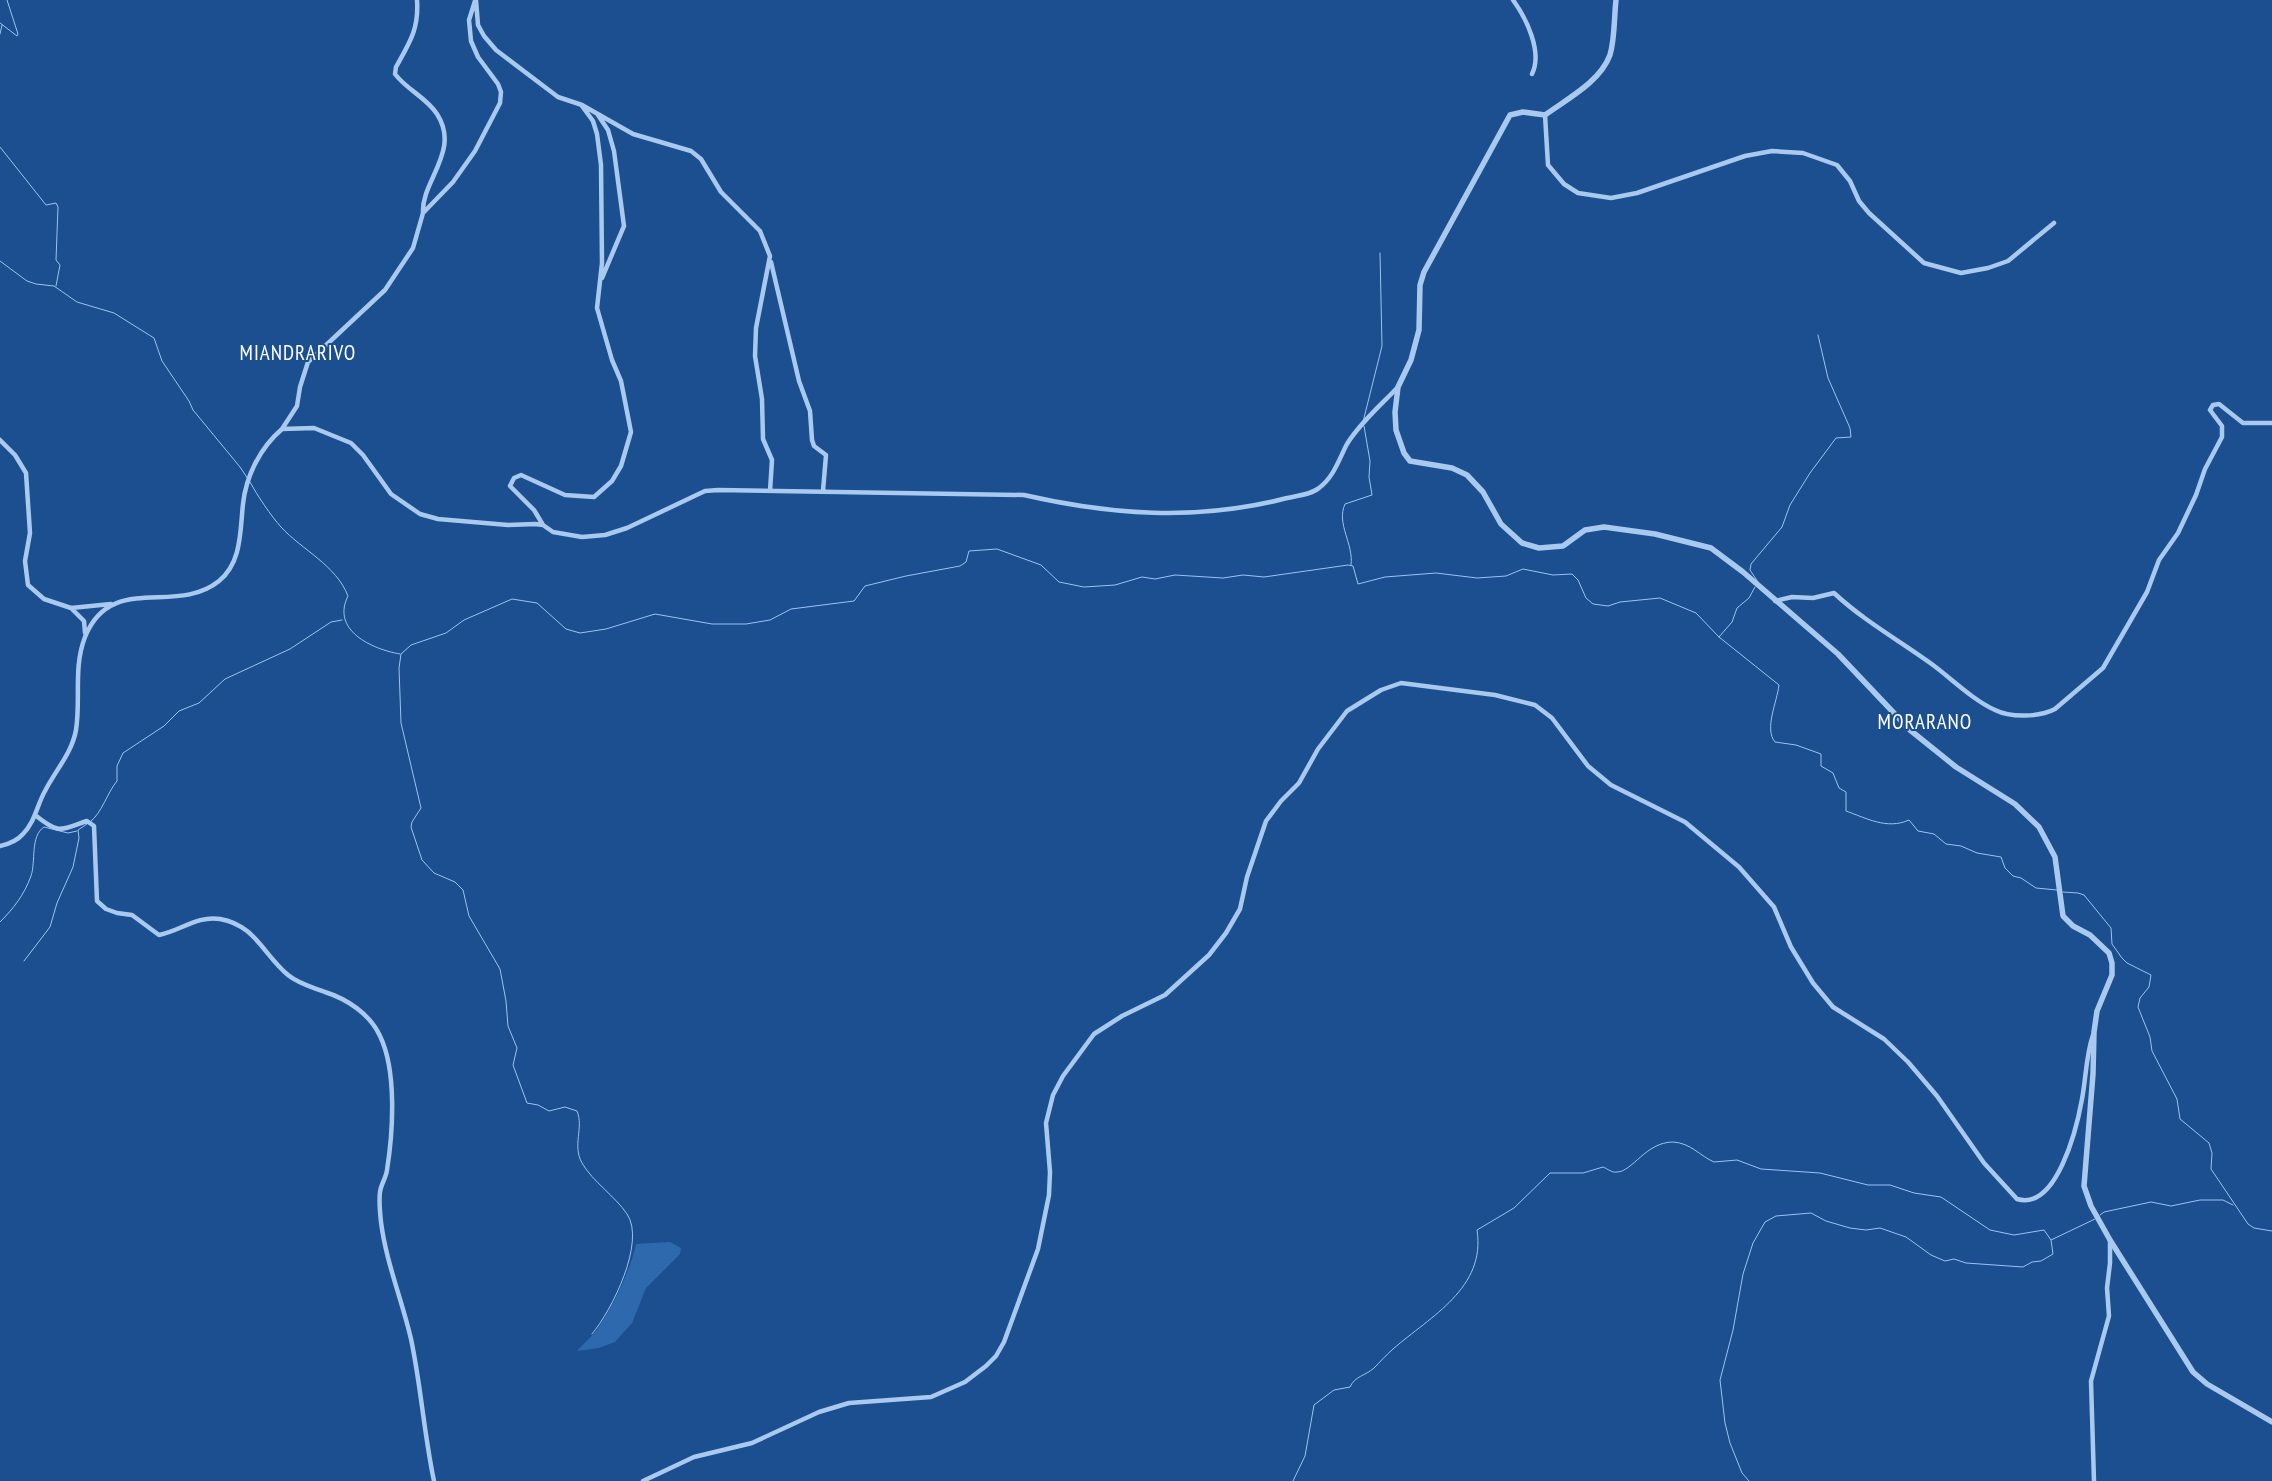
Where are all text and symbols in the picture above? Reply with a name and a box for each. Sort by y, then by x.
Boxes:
district label: MIANDRARIVO [240,339,356,366]
district label: MORARANO [1878,708,1972,735]

